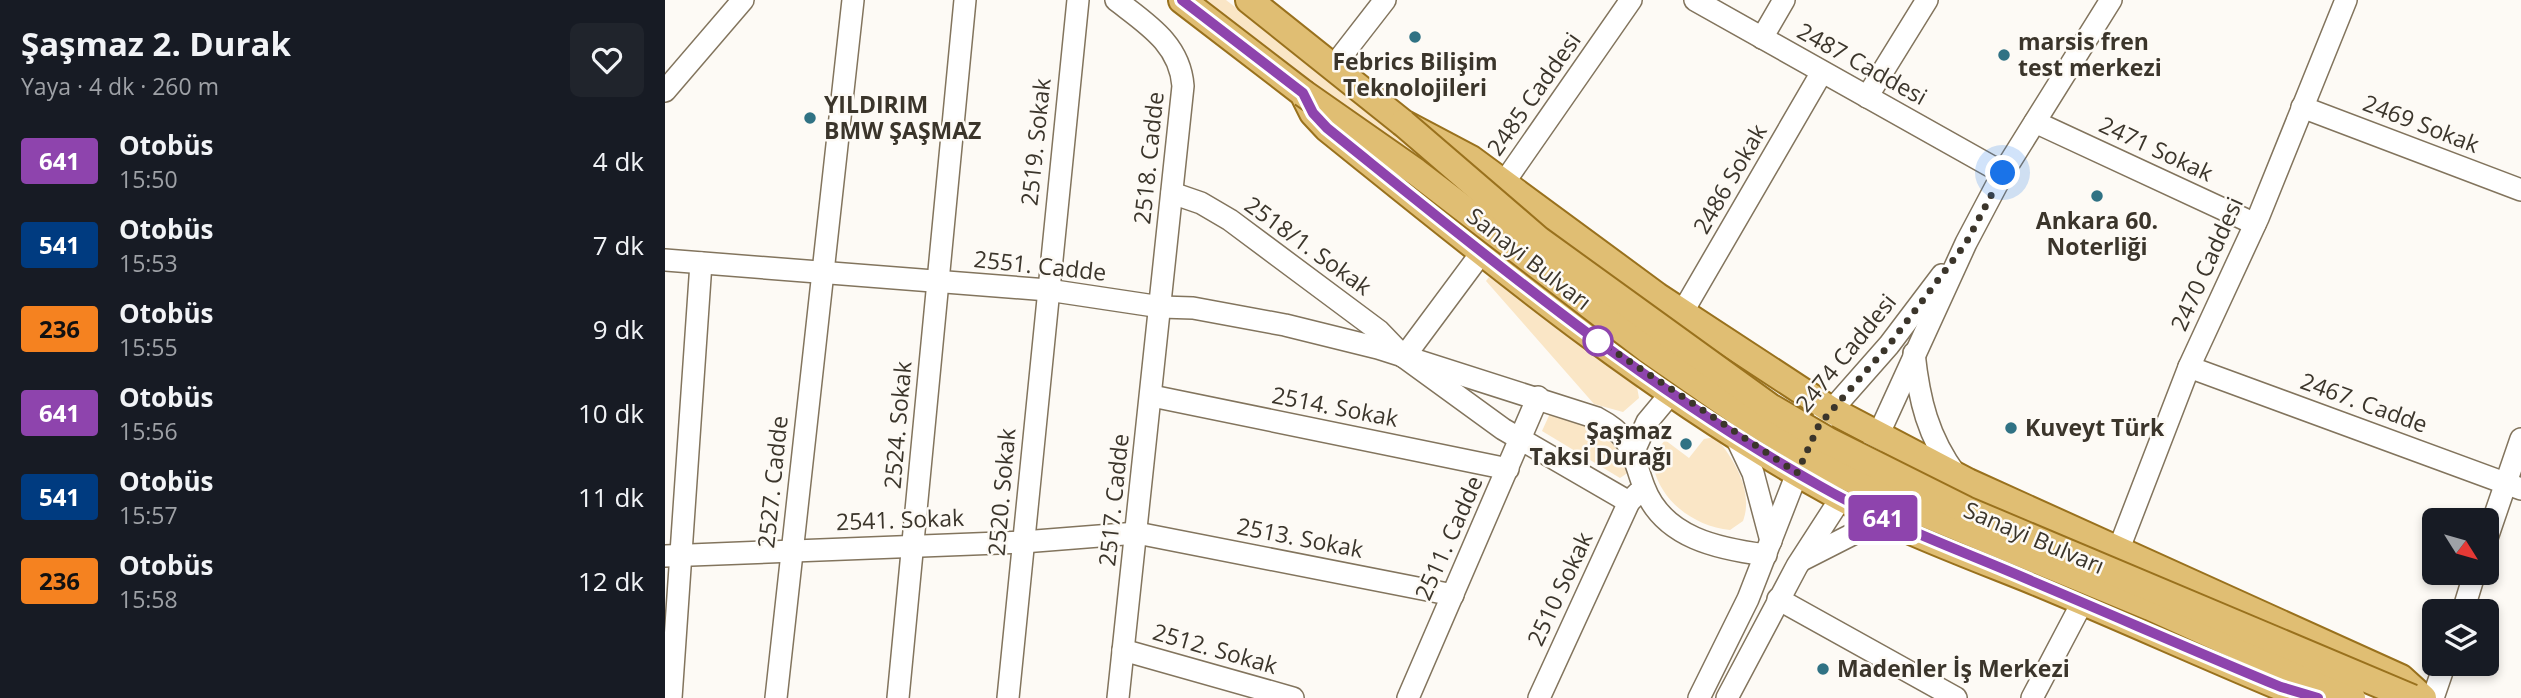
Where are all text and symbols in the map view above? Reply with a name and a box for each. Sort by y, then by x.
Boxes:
street label: 2487 Caddesi [1792,14,1933,112]
text: Şaşmaz 2. Durak [21,21,291,66]
button: heart [570,23,644,97]
street label: 2485 Caddesi [1479,25,1587,161]
place label: marsis fren test merkezi [2018,25,2162,83]
marker: Febrics Bilişim Teknolojileri [1407,29,1423,45]
place label: Febrics Bilişim Teknolojileri [1332,45,1498,103]
marker: marsis fren test merkezi [1996,47,2012,63]
text: Yaya · 4 dk · 260 m [21,70,219,102]
street label: 2519. Sokak [1012,77,1058,207]
street label: 2469 Sokak [2359,86,2484,160]
place label: YILDIRIM BMW ŞAŞMAZ [824,88,981,146]
street label: 2518. Cadde [1125,90,1171,226]
street label: 2471 Sokak [2094,108,2218,188]
marker: YILDIRIM BMW ŞAŞMAZ [802,110,818,126]
street label: 2486 Sokak [1685,118,1773,239]
text: Otobüs [119,127,214,163]
text: 4 dk [593,143,644,179]
text: 641 [39,144,80,177]
your location [1985,155,2020,190]
text: 15:50 [119,163,178,195]
street label: 2518/1. Sokak [1239,188,1379,302]
marker: Ankara 60. Noterliği [2089,188,2105,204]
street label: 2470 Caddesi [2162,191,2250,336]
street label: Sanayi Bulvarı [1461,199,1598,317]
place label: Ankara 60. Noterliği [2036,204,2158,262]
text: Otobüs [119,211,214,247]
text: 7 dk [593,227,644,263]
text: 541 [39,228,80,261]
street label: 2551. Cadde [972,242,1108,288]
text: 15:53 [119,247,178,279]
street label: 2474 Caddesi [1788,286,1903,418]
text: Otobüs [119,295,214,331]
text: 9 dk [593,311,644,347]
text: 236 [39,312,80,345]
unlabelled marker [1583,326,1613,356]
text: 15:55 [119,331,178,363]
street label: 2524. Sokak [875,360,919,490]
street label: 2467. Cadde [2296,364,2432,440]
street label: 2514. Sokak [1269,378,1401,434]
text: Otobüs [119,379,214,415]
text: 10 dk [578,395,644,431]
text: 641 [39,396,80,429]
place label: Kuveyt Türk [2025,411,2165,443]
street label: 2527. Cadde [749,414,795,550]
place label: Şaşmaz Taksi Durağı [1530,414,1672,472]
text: 15:56 [119,415,178,447]
marker: Kuveyt Türk [2003,420,2019,436]
street label: 2520. Sokak [979,427,1023,557]
street label: 2517. Cadde [1090,432,1136,568]
marker: Şaşmaz Taksi Durağı [1678,436,1694,452]
text: Otobüs [119,463,214,499]
street label: 2511. Cadde [1406,470,1490,605]
text: 11 dk [578,479,644,515]
text: 541 [39,480,80,513]
street label: Sanayi Bulvarı [1959,493,2110,581]
line badge: 641 [1843,495,1923,541]
text: 15:57 [119,499,178,531]
street label: 2541. Sokak [835,501,965,537]
text: 641 [1862,501,1904,534]
north arrow [2422,508,2499,584]
map controls [2422,508,2499,676]
street label: 2513. Sokak [1234,509,1366,565]
street label: 2510 Sokak [1519,527,1599,651]
text: Otobüs [119,547,214,583]
text: 12 dk [578,563,644,599]
text: 236 [39,564,80,597]
text: 15:58 [119,583,178,615]
button: layers [2422,599,2499,676]
street label: 2512. Sokak [1149,615,1281,681]
place label: Madenler İş Merkezi [1837,652,2070,684]
marker: Madenler İş Merkezi [1815,661,1831,677]

